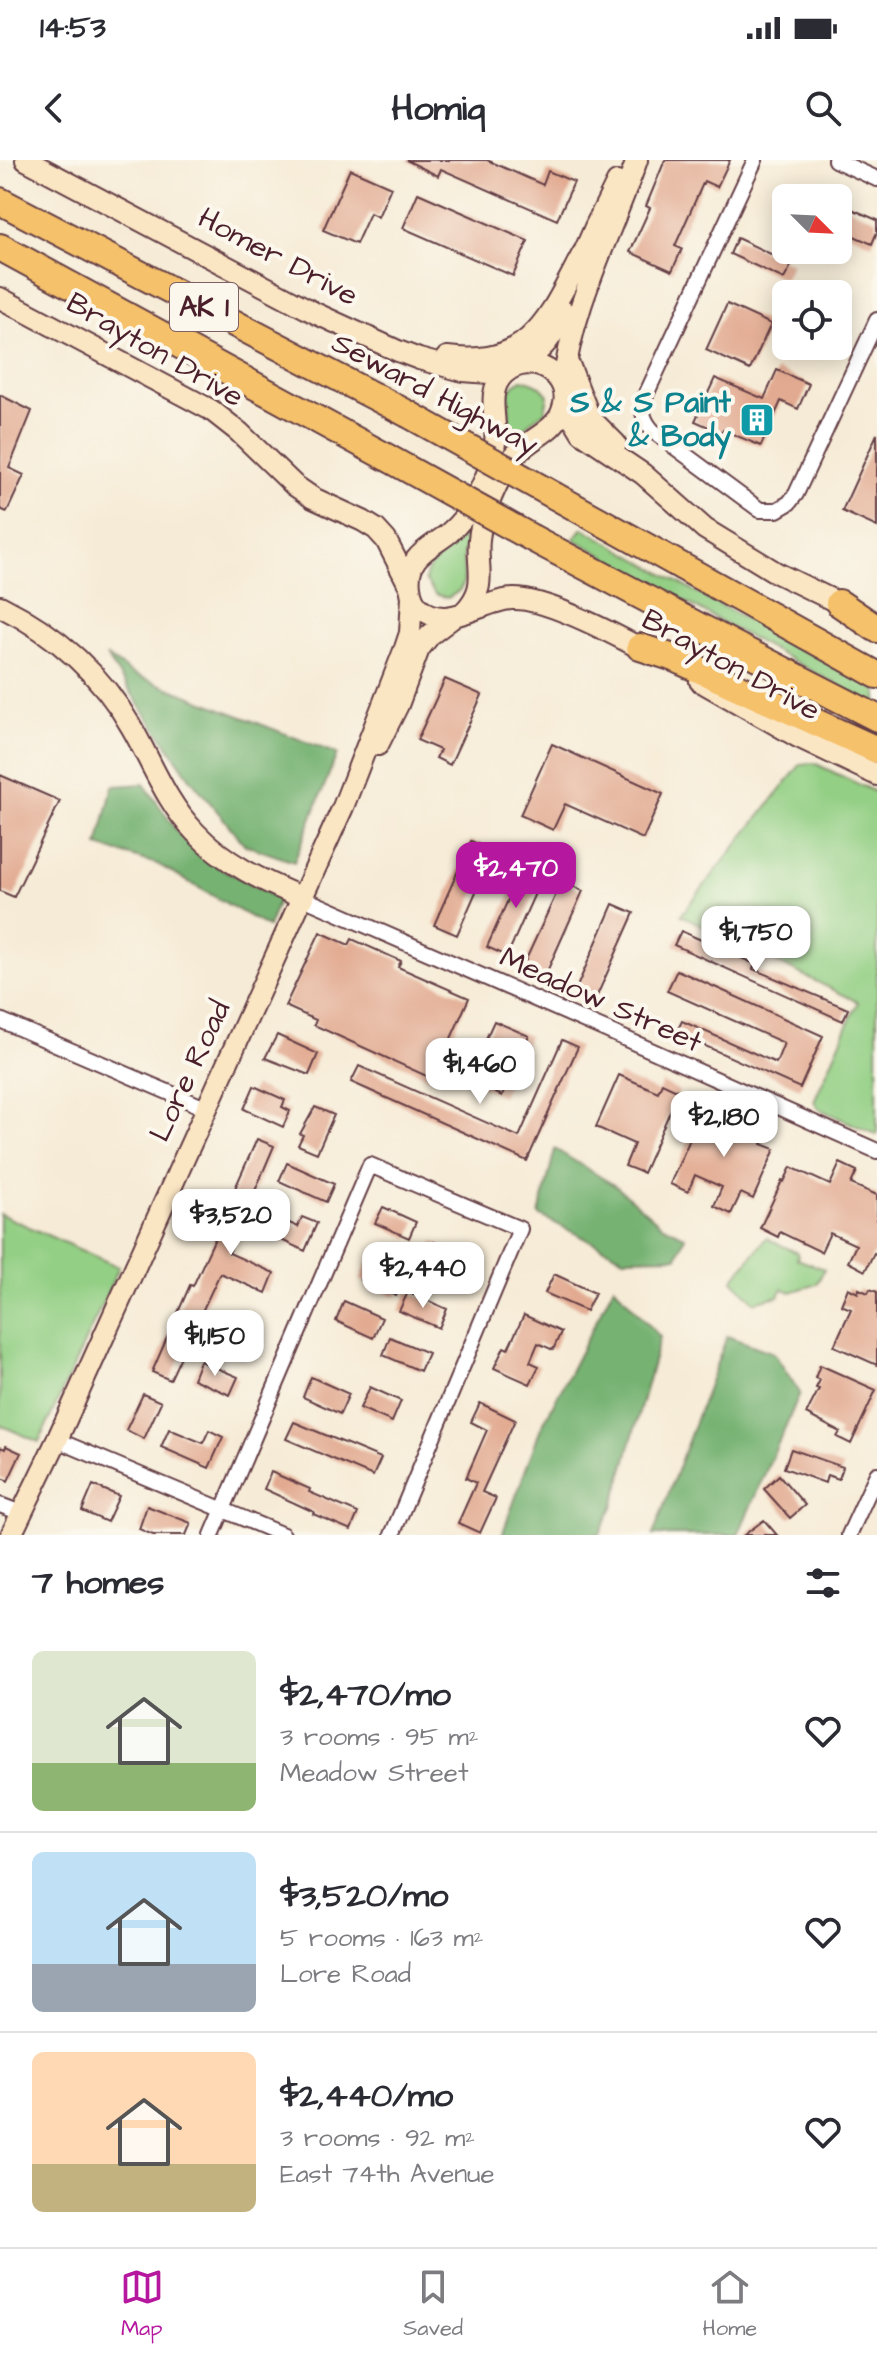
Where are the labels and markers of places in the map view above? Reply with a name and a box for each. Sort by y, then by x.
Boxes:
place label: S & S Paint & Body [569,382,732,460]
building icon: S & S Paint & Body [738,401,776,439]
pin: $2,470 [451,842,581,910]
pin: $1,750 [691,906,821,974]
pin: $1,460 [415,1038,545,1106]
pin: $2,180 [659,1091,789,1159]
pin: $3,520 [166,1189,296,1257]
pin: $2,440 [358,1242,488,1310]
pin: $1,150 [150,1310,280,1378]

